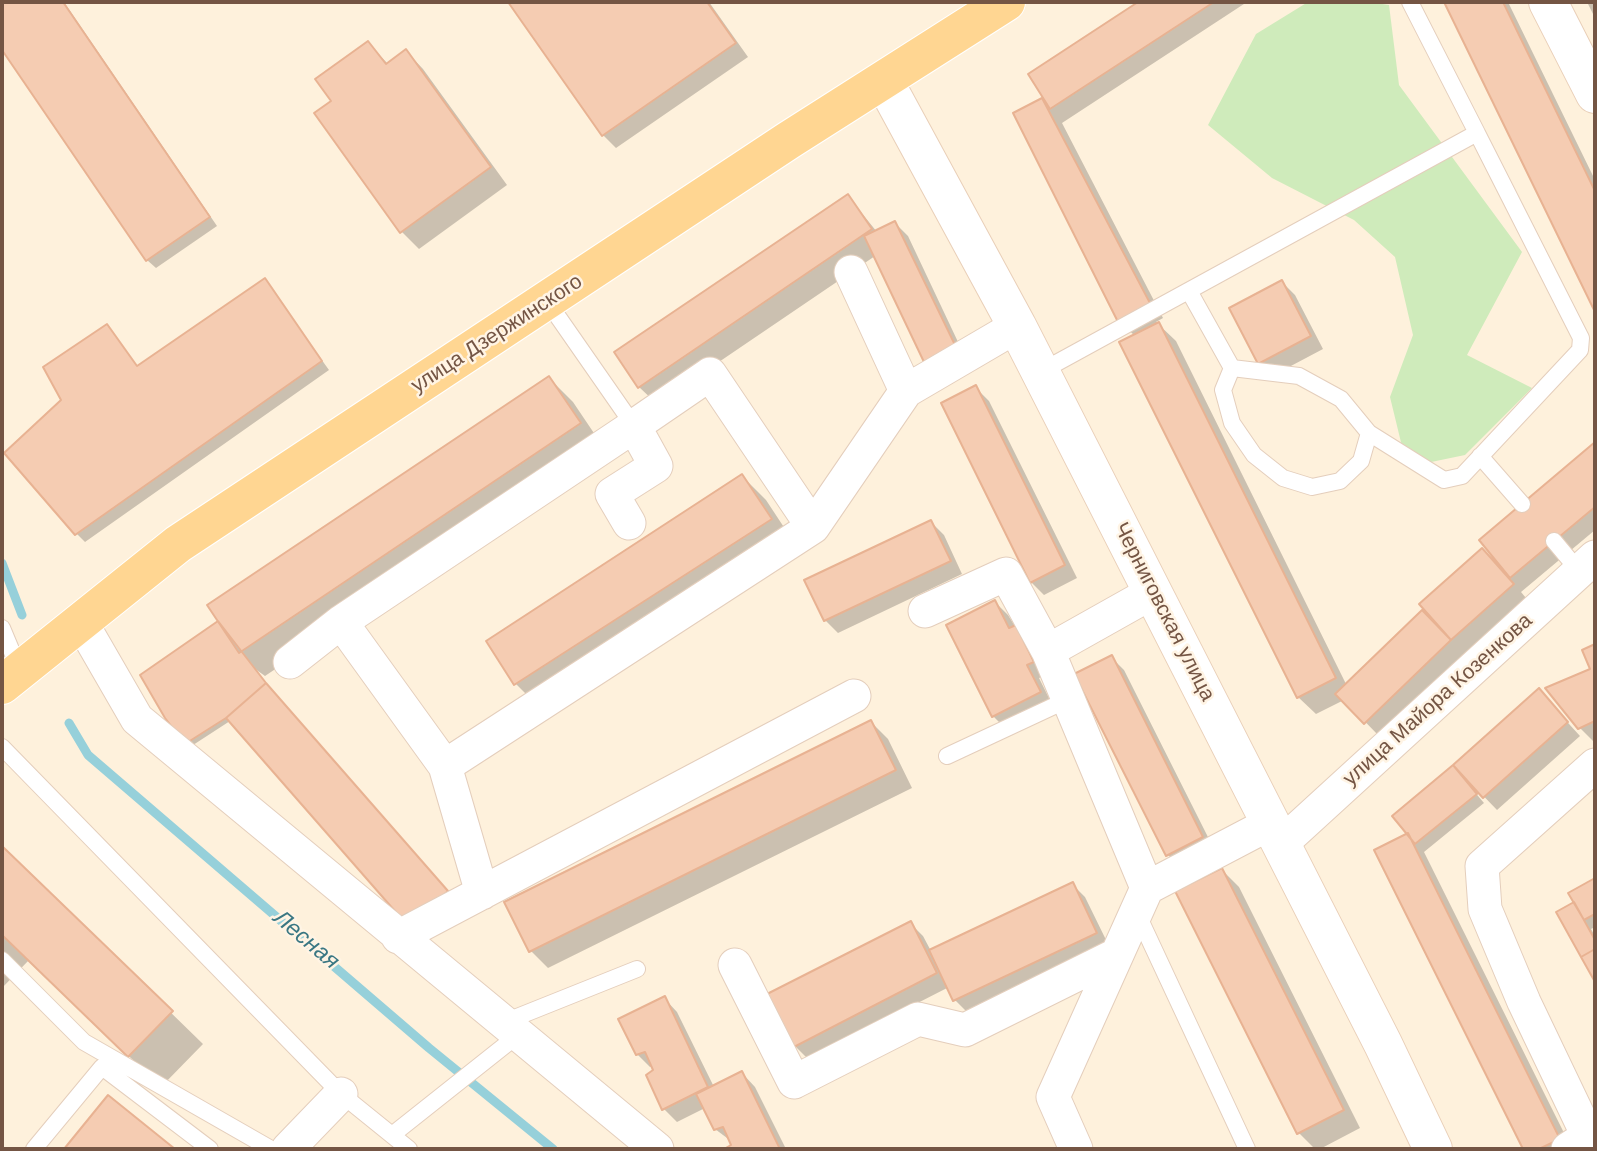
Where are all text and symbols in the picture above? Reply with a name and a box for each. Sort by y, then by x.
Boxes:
street label: улица Дзержинского [407,269,587,399]
street label: Черниговская улица [1108,518,1220,706]
street label: улица Майора Козенкова [1338,608,1538,792]
water label: Лесная [267,905,345,975]

